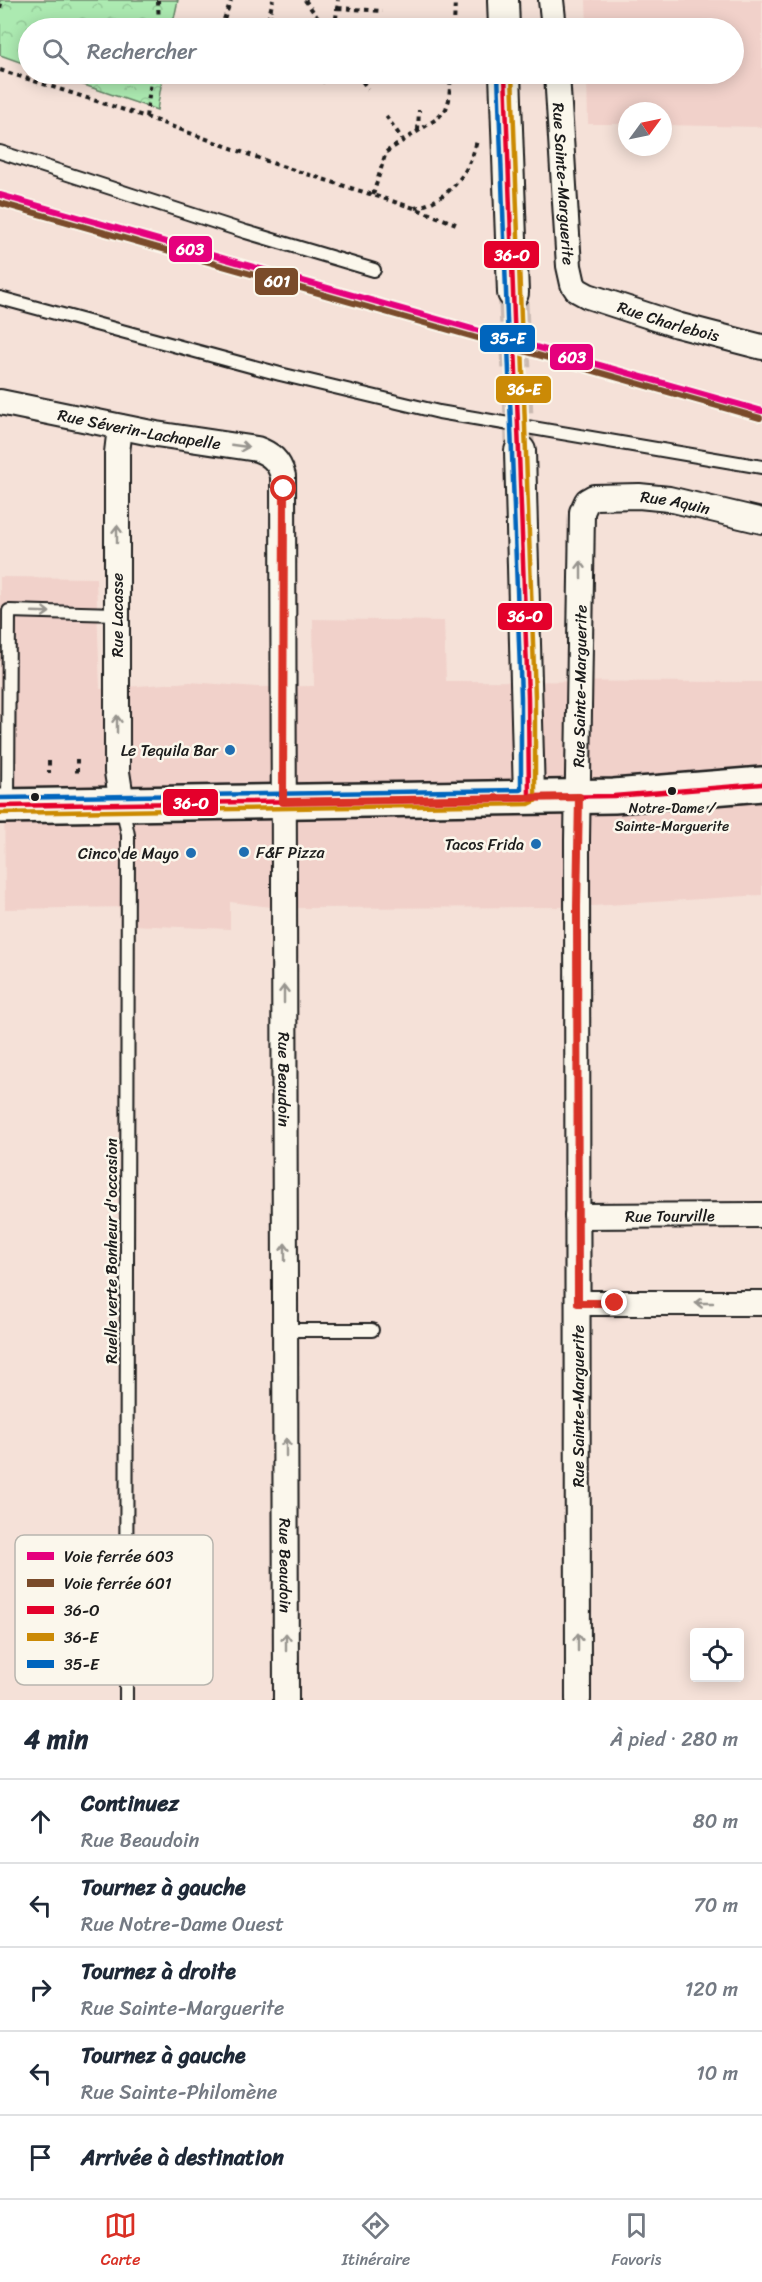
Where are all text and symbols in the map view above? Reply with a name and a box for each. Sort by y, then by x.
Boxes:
search box [18,18,744,84]
text: Rechercher [87,32,197,71]
icon: search [39,35,72,68]
street label: Rue Sainte-Marguerite [544,102,583,266]
north arrow [618,102,672,156]
line badge: 603 [168,235,213,263]
text: 603 [175,235,204,264]
line badge: 36-O [483,240,540,269]
text: 36-O [493,241,530,270]
line badge: 601 [254,267,299,296]
text: 601 [263,267,290,296]
street label: Rue Charlebois [614,292,723,350]
line badge: 35-E [479,324,536,353]
text: 35-E [490,324,527,353]
line badge: 603 [549,343,594,371]
text: 603 [557,343,586,372]
line badge: 36-E [495,375,552,404]
text: 36-E [506,375,542,404]
street label: Rue Séverin-Lachapelle [55,400,223,458]
one-way arrow [230,441,250,452]
route start [270,475,296,501]
street label: Rue Aquin [639,482,714,523]
one-way arrow [111,525,123,545]
one-way arrow [575,561,587,581]
street label: Rue Lacasse [103,573,132,657]
line badge: 36-O [497,602,553,631]
text: 36-O [506,602,543,631]
street label: Rue Sainte-Marguerite [564,604,595,768]
one-way arrow [31,606,51,617]
one-way arrow [111,715,123,735]
place label: Le Tequila Bar [121,736,219,765]
marker: Le Tequila Bar [223,743,237,757]
marker: Notre-Dame / Sainte-Marguerite [666,785,678,797]
line badge: 36-O [162,788,219,817]
text: 36-O [172,789,209,818]
unlabelled marker [29,791,41,803]
place label: Notre-Dame / Sainte-Marguerite [615,796,729,839]
place label: Tacos Frida [445,830,524,859]
marker: Tacos Frida [529,837,543,851]
place label: F&F Pizza [256,838,326,867]
place label: Cinco de Mayo [78,839,179,868]
marker: F&F Pizza [237,845,251,859]
marker: Cinco de Mayo [184,846,198,860]
one-way arrow [278,984,290,1004]
street label: Rue Beaudoin [270,1032,299,1127]
street label: Ruelle verte Bonheur d'occasion [97,1138,126,1364]
street label: Rue Tourville [625,1201,715,1230]
one-way arrow [279,1242,291,1262]
route end [601,1289,627,1315]
one-way arrow [694,1297,714,1309]
street label: Rue Sainte-Marguerite [564,1325,593,1487]
one-way arrow [280,1437,291,1457]
street label: Rue Beaudoin [271,1518,300,1613]
legend [15,1535,213,1685]
text: Voie ferrée 603 [64,1542,174,1571]
text: Voie ferrée 601 [64,1569,172,1598]
text: 36-O [64,1596,100,1625]
text: 36-E [64,1623,99,1652]
map controls [690,1628,744,1682]
button: locate [690,1628,744,1682]
one-way arrow [280,1632,292,1652]
one-way arrow [572,1632,584,1652]
text: 35-E [64,1650,100,1679]
text: 4 min [24,1716,88,1762]
text: À pied · 280 m [610,1722,738,1757]
text: Continuez [81,1784,179,1823]
text: 80 m [693,1804,738,1839]
icon: ahead [24,1805,57,1838]
text: Rue Beaudoin [81,1823,199,1858]
text: Tournez à gauche [81,1868,246,1907]
text: 70 m [693,1888,738,1923]
icon: left [24,1889,57,1922]
text: Rue Notre-Dame Ouest [81,1907,284,1942]
text: Tournez à droite [81,1952,236,1991]
text: 120 m [685,1972,738,2007]
icon: right [24,1973,57,2006]
text: Rue Sainte-Marguerite [81,1991,284,2026]
text: Tournez à gauche [81,2036,246,2075]
text: 10 m [696,2056,738,2091]
icon: left [24,2057,57,2090]
text: Rue Sainte-Philomène [81,2075,277,2110]
text: Arrivée à destination [81,2138,284,2177]
icon: arrive [24,2141,57,2174]
tab: Carte [101,2209,140,2274]
tab: Itinéraire [342,2209,410,2274]
tab: Favoris [611,2209,661,2274]

